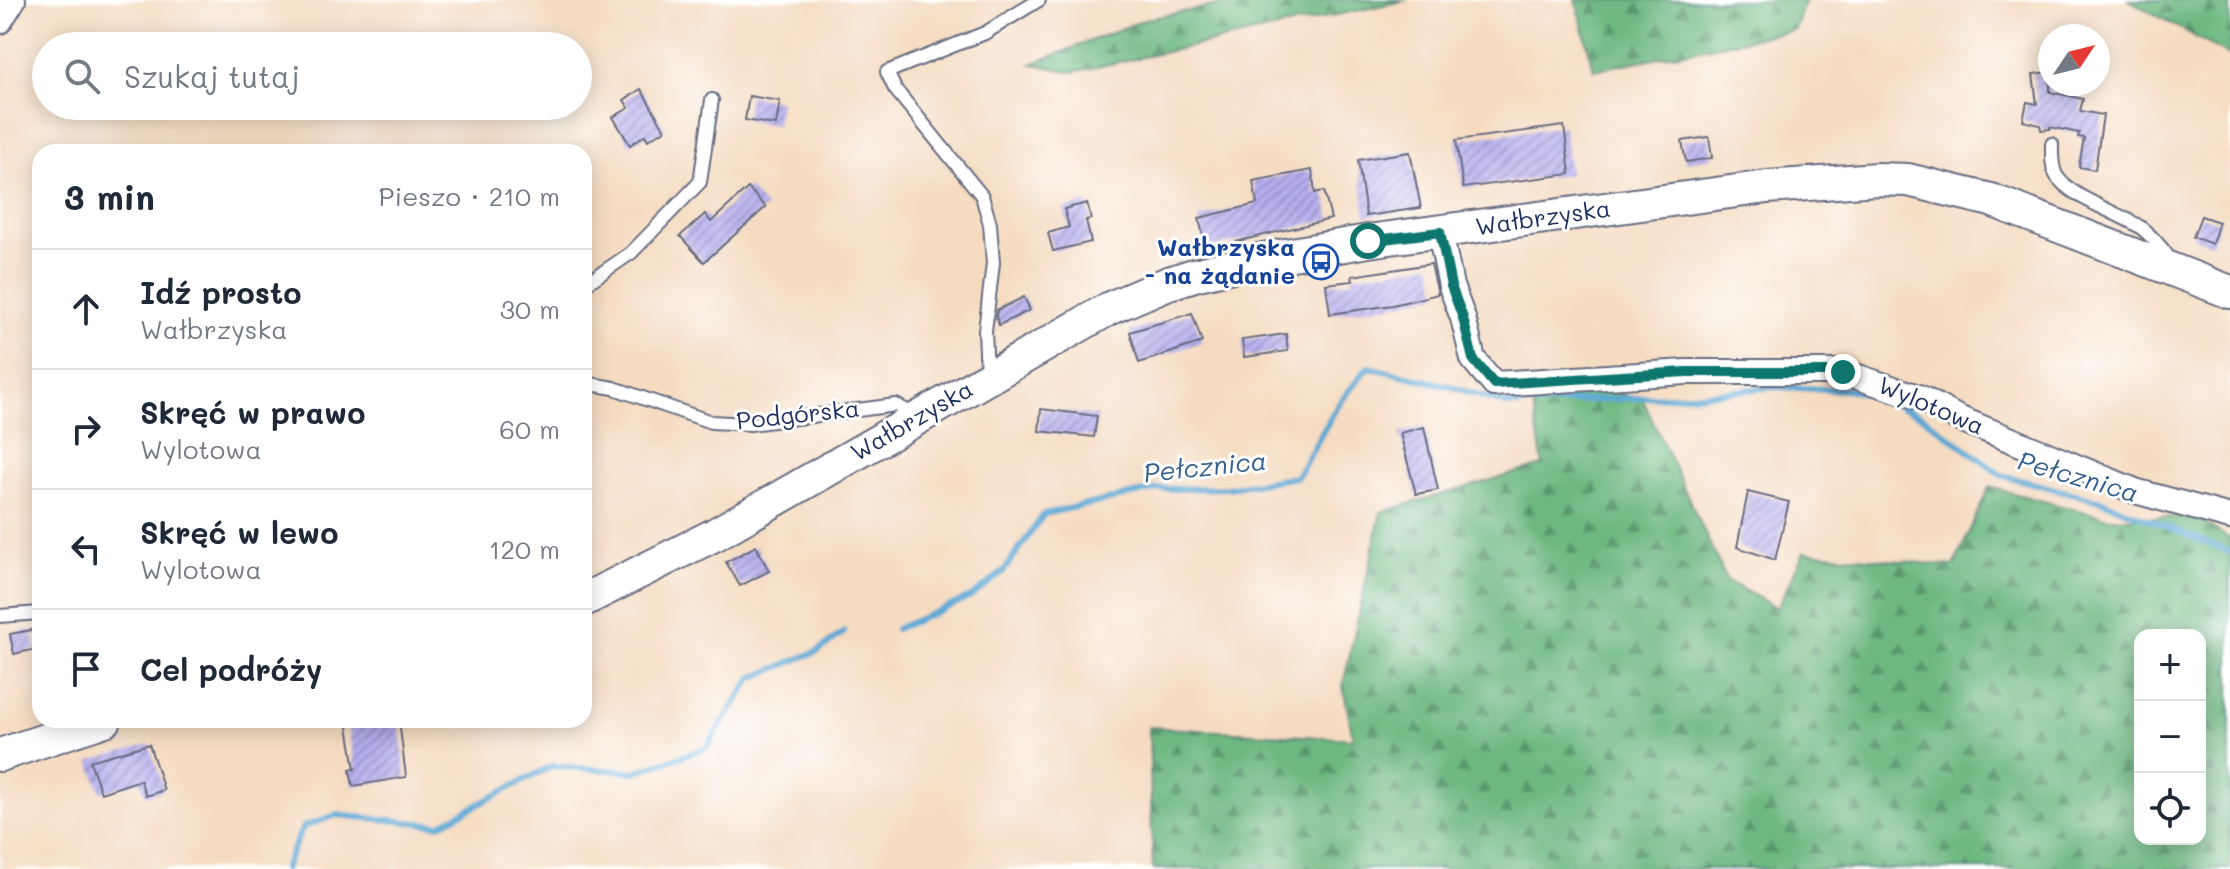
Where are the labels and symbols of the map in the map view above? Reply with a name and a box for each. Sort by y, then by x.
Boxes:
north arrow [2038,24,2110,96]
street label: Wałbrzyska [1473,192,1612,241]
route start [1350,223,1386,259]
place label: Wałbrzyska - na żądanie [1145,231,1295,290]
bus stop icon: Wałbrzyska - na żądanie [1302,243,1340,281]
route end [1825,354,1861,390]
street label: Wylotowa [1874,368,1989,441]
street label: Wałbrzyska [845,372,978,467]
street label: Podgórska [735,392,861,435]
water label: Pełcznica [1142,443,1268,489]
water label: Pełcznica [2014,443,2142,509]

